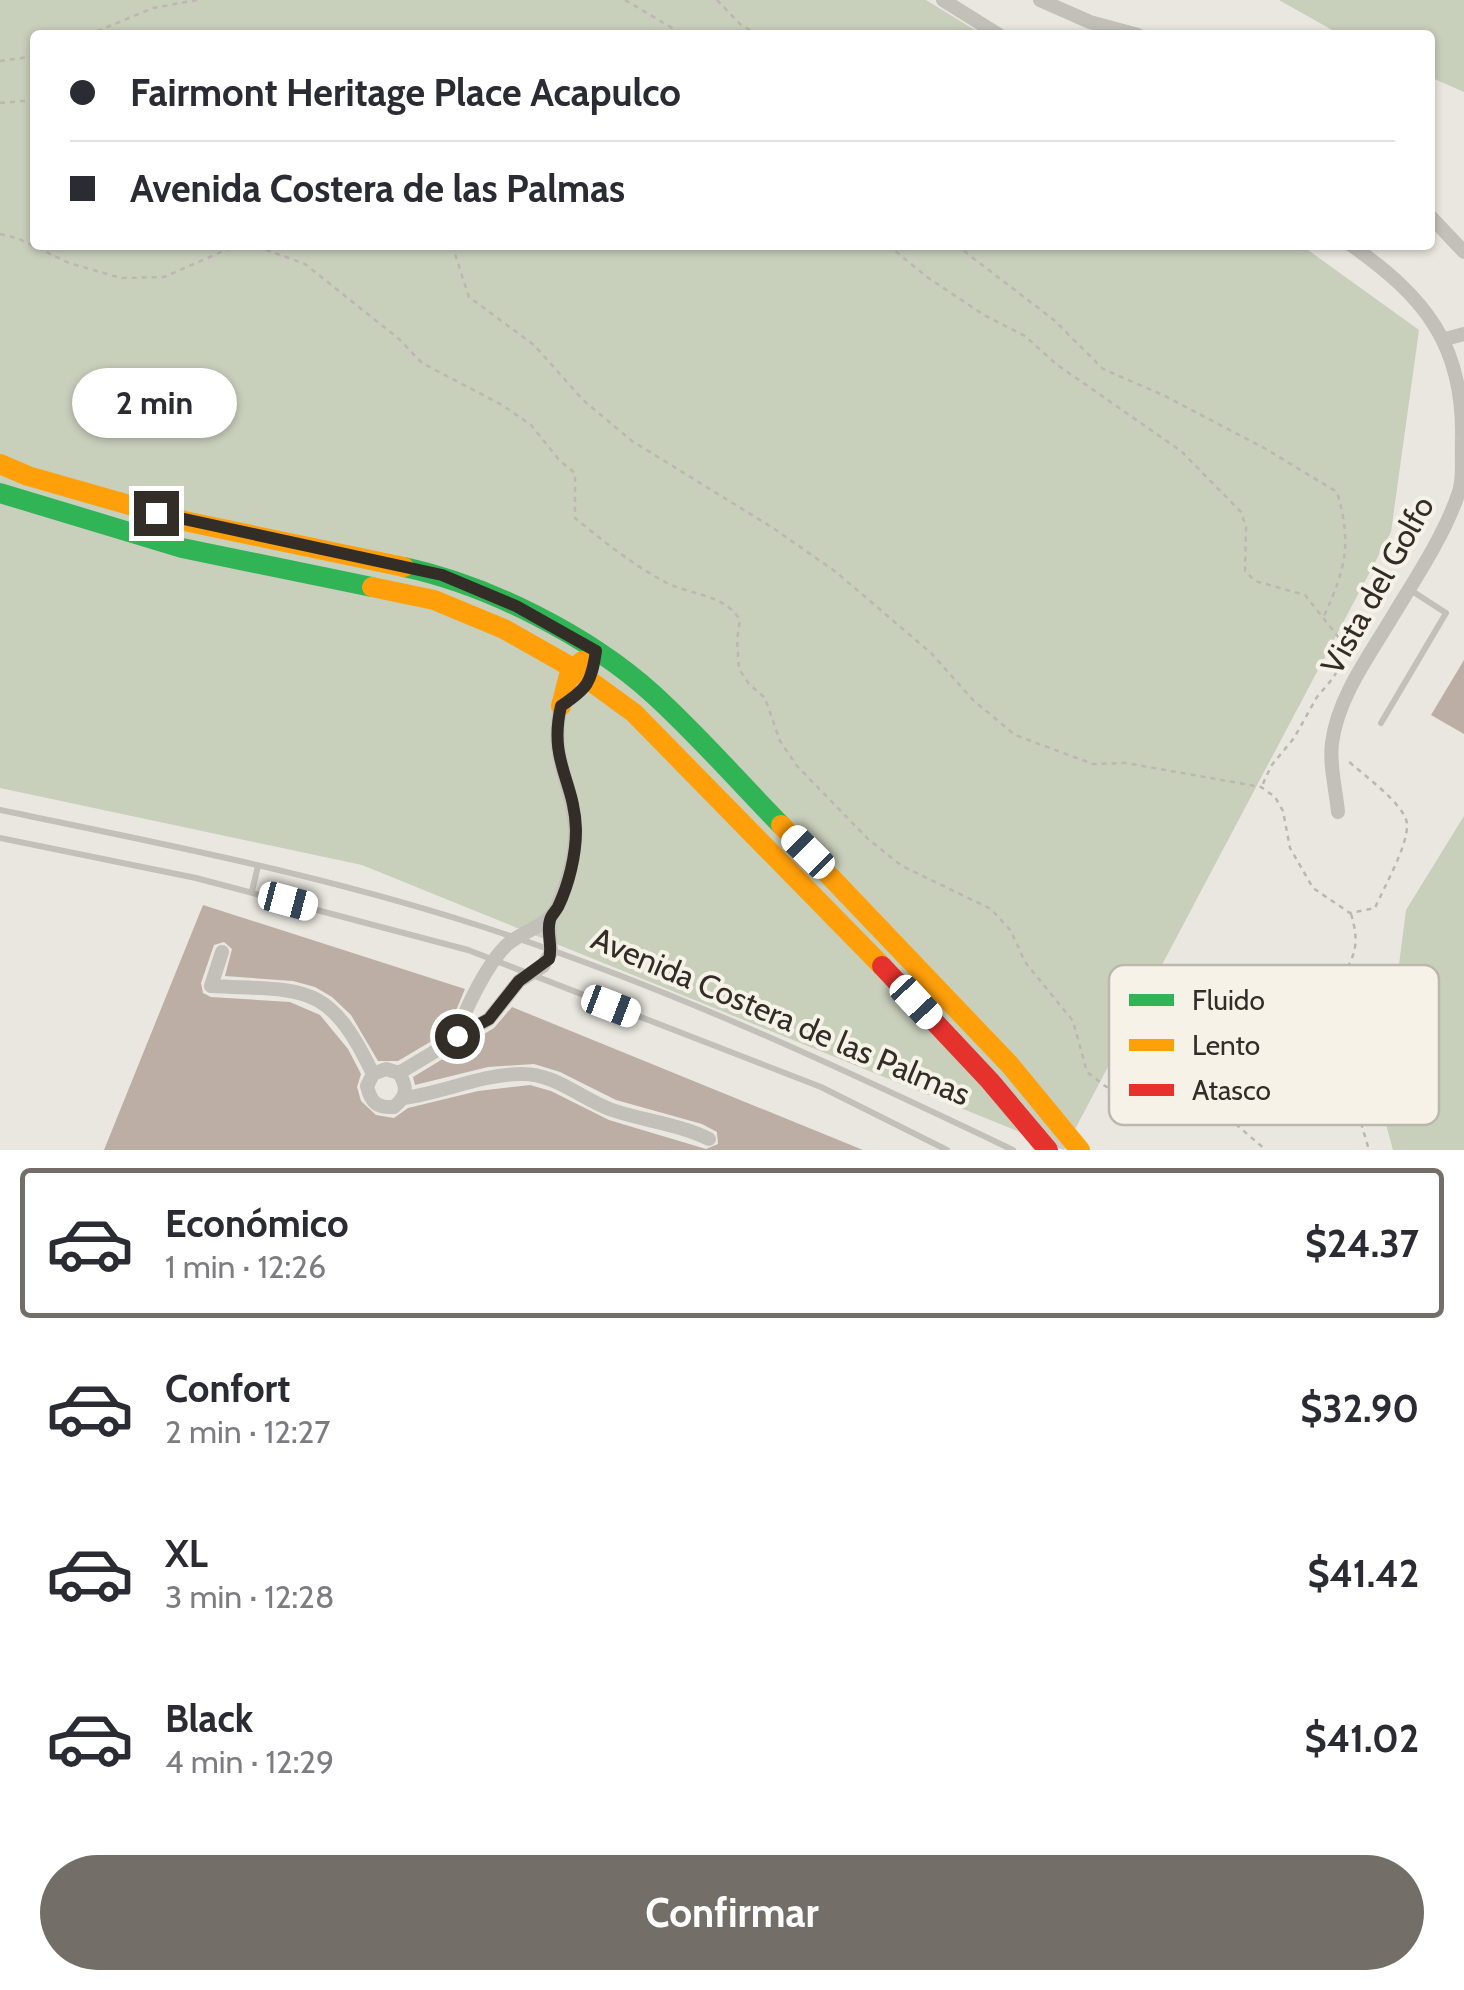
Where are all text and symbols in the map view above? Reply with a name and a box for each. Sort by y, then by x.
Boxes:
text: Fairmont Heritage Place Acapulco [130,69,681,116]
text: Avenida Costera de las Palmas [130,165,625,212]
callout: 2 min [74,368,238,438]
text: 2 min [116,383,193,422]
street label: Vista del Golfo [1312,489,1442,681]
route end [134,491,179,536]
car [776,820,840,884]
car [255,879,321,923]
street label: Avenida Costera de las Palmas [586,919,976,1113]
legend [1109,965,1439,1125]
car [885,970,947,1034]
car [578,981,644,1031]
text: Fluido [1192,983,1265,1017]
route start [435,1014,480,1059]
text: Lento [1192,1028,1260,1062]
text: Atasco [1192,1073,1271,1107]
icon: car [45,1198,135,1288]
text: Económico [165,1200,349,1247]
text: $24.37 [1305,1220,1419,1267]
text: 1 min · 12:26 [165,1247,326,1286]
icon: car [45,1363,135,1453]
text: Confort [165,1365,290,1412]
text: $32.90 [1300,1385,1419,1432]
text: 2 min · 12:27 [165,1412,330,1451]
icon: car [45,1528,135,1618]
text: XL [165,1530,208,1577]
text: $41.42 [1308,1550,1419,1597]
text: 3 min · 12:28 [165,1577,334,1616]
icon: car [45,1693,135,1783]
text: Black [165,1695,253,1742]
text: $41.02 [1305,1715,1419,1762]
text: 4 min · 12:29 [165,1742,334,1781]
button: Confirmar [40,1855,1424,1970]

